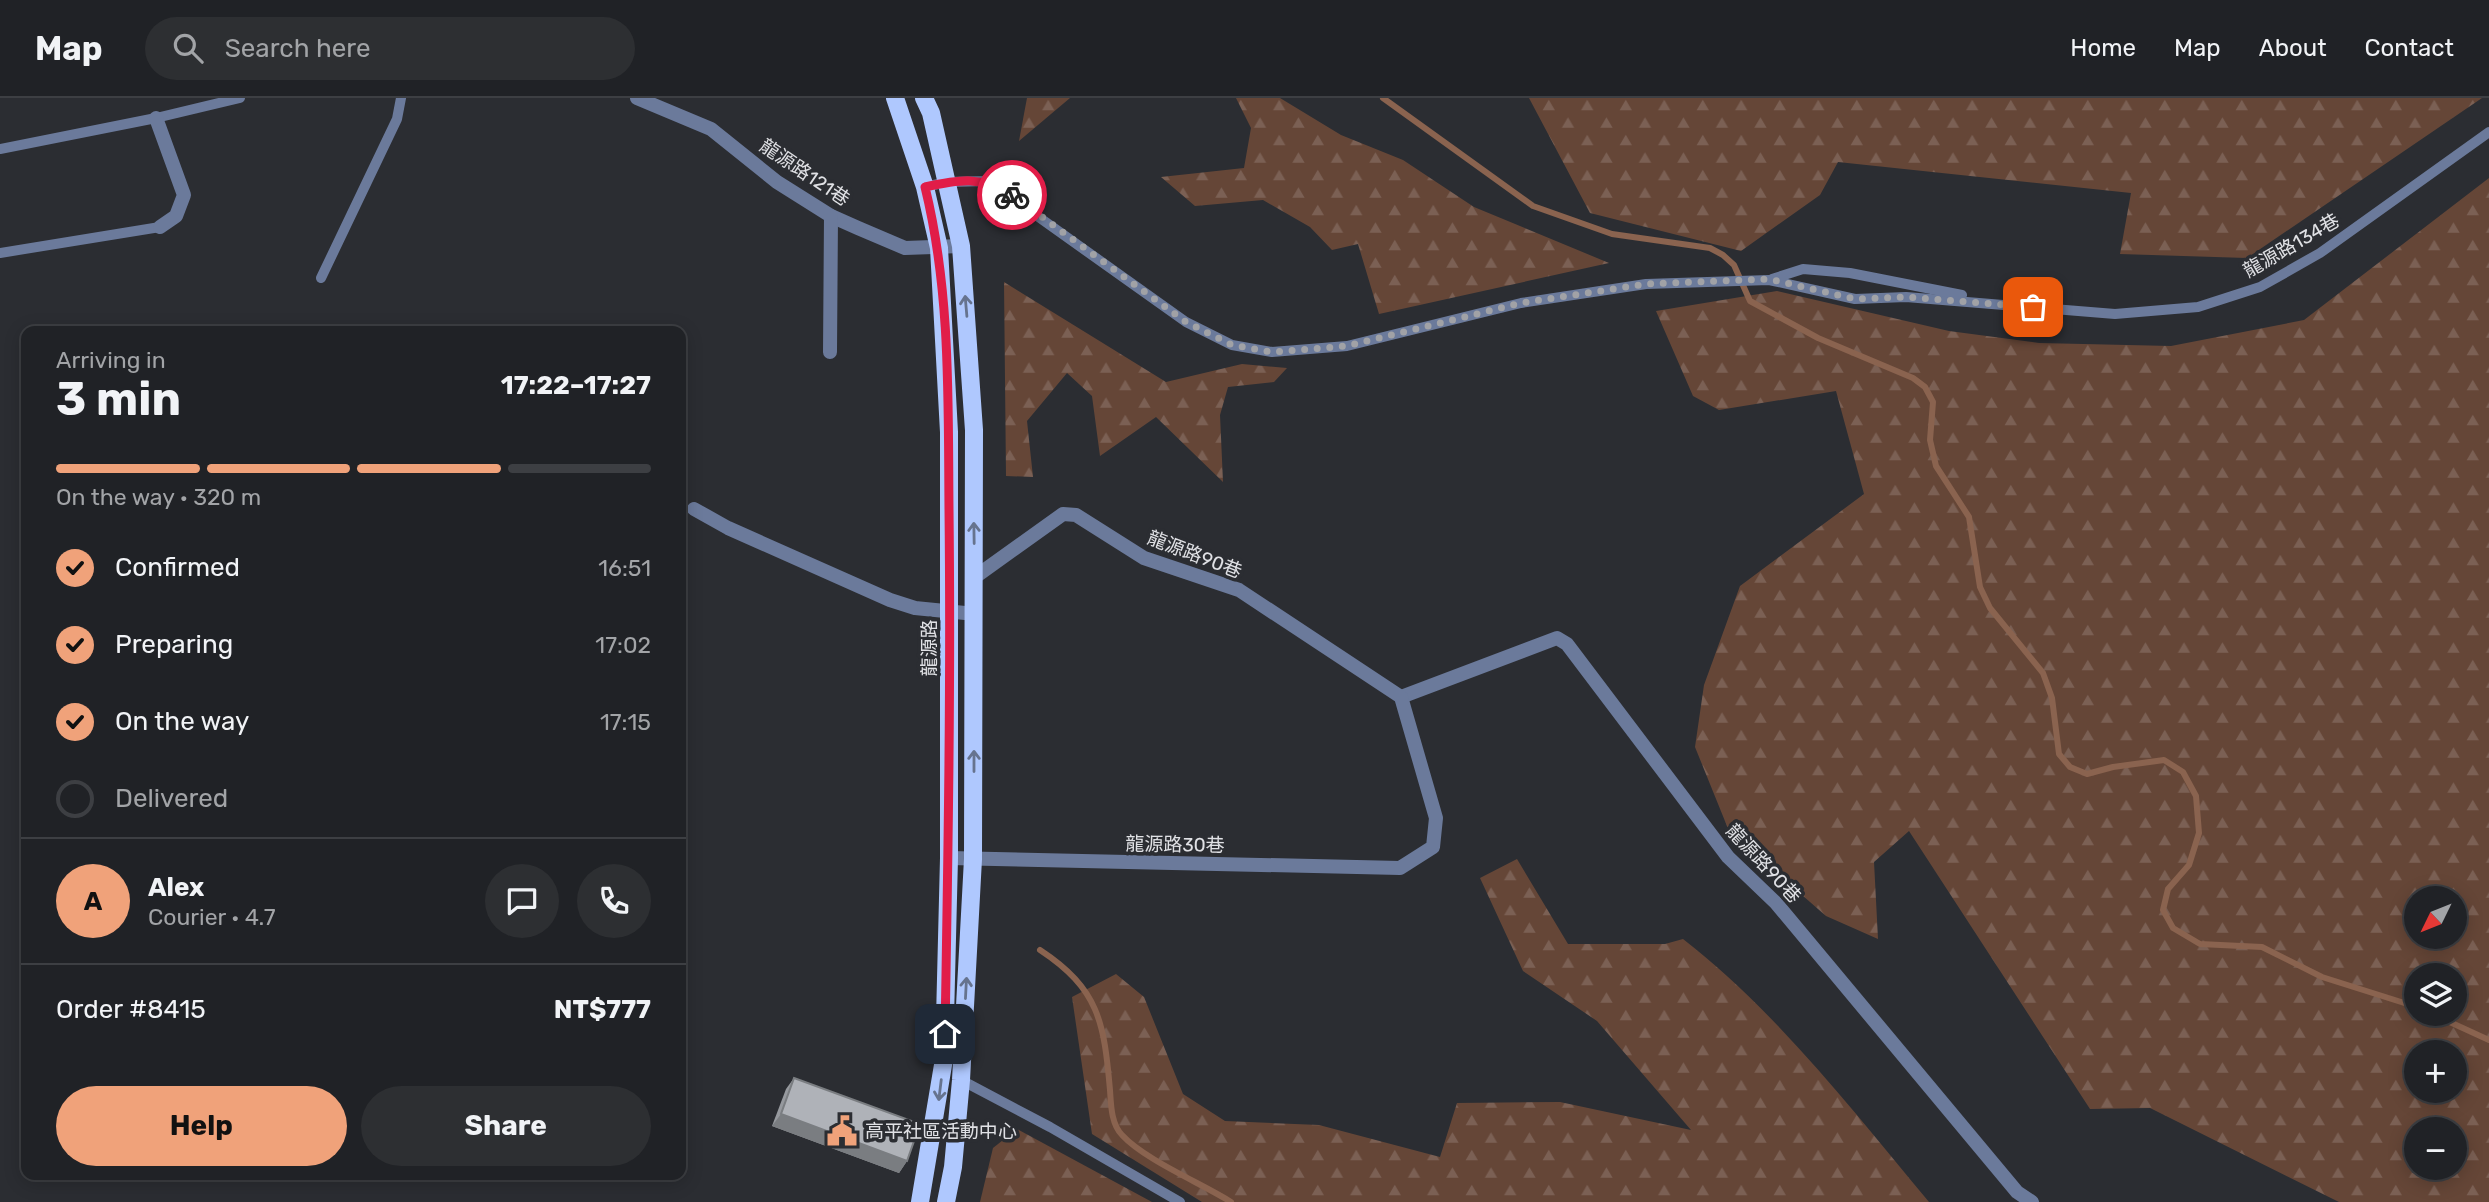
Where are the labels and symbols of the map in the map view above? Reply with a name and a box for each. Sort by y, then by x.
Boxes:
street label: 龍源路121巷 [755,134,854,211]
courier [977,160,1047,230]
street label: 龍源路134巷 [2239,209,2343,282]
pin [2003,277,2063,337]
one-way arrow [959,295,972,318]
one-way arrow [968,522,981,545]
street label: 龍源路90巷 [1144,526,1245,583]
street label: 龍源路 [918,619,941,677]
one-way arrow [967,749,981,772]
street label: 龍源路90巷 [1721,819,1806,908]
street label: 龍源路30巷 [1125,832,1225,857]
north arrow [2404,886,2468,948]
one-way arrow [960,977,973,1000]
pin [915,1004,975,1064]
one-way arrow [934,1078,947,1101]
public building icon: 高平社區活動中心 [825,1114,859,1148]
place label: 高平社區活動中心 [865,1120,1017,1143]

